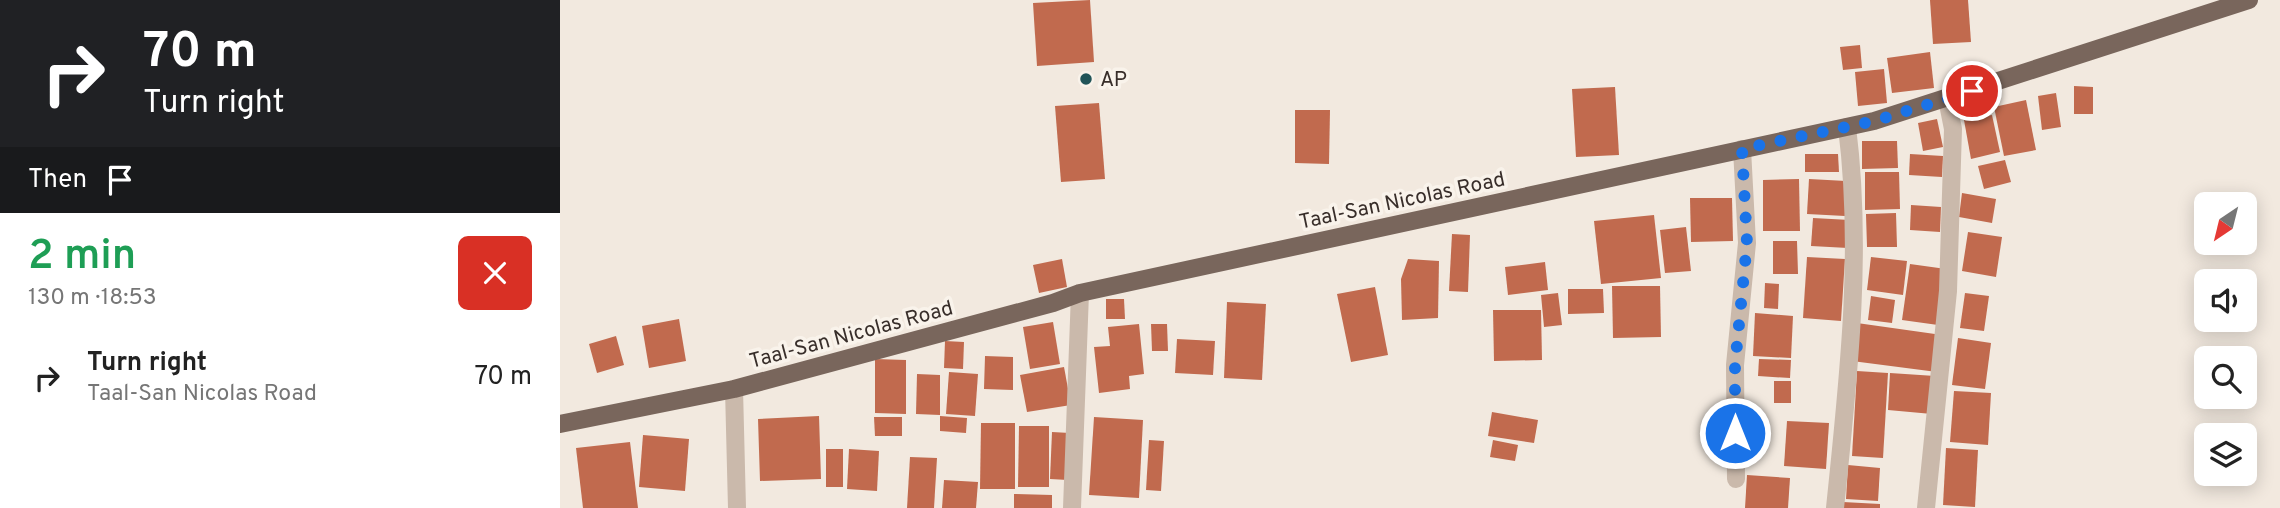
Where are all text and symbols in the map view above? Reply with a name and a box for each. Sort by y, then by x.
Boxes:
text: 70 m [143,23,257,85]
icon: right [28,28,119,119]
pin [1942,61,2002,121]
place label: AP [1100,67,1127,94]
marker: AP [1078,71,1094,87]
icon: arrive [1953,72,1991,110]
text: Turn right [143,84,285,124]
icon: arrive [101,161,139,199]
text: Then [28,164,87,197]
street label: Taal-San Nicolas Road [1297,166,1508,236]
north arrow [2194,192,2258,256]
map controls [2194,192,2257,486]
text: 2 min [28,231,136,284]
button: close [458,236,532,310]
button: sound [2194,269,2257,332]
text: 130 m · 18:53 [28,284,157,313]
street label: Taal-San Nicolas Road [747,295,956,376]
button: search [2194,346,2257,409]
text: Turn right [87,347,207,380]
icon: right [28,359,66,397]
text: 70 m [474,361,532,394]
text: Taal-San Nicolas Road [87,380,317,409]
position arrow [1698,396,1772,470]
button: layers [2194,423,2257,486]

